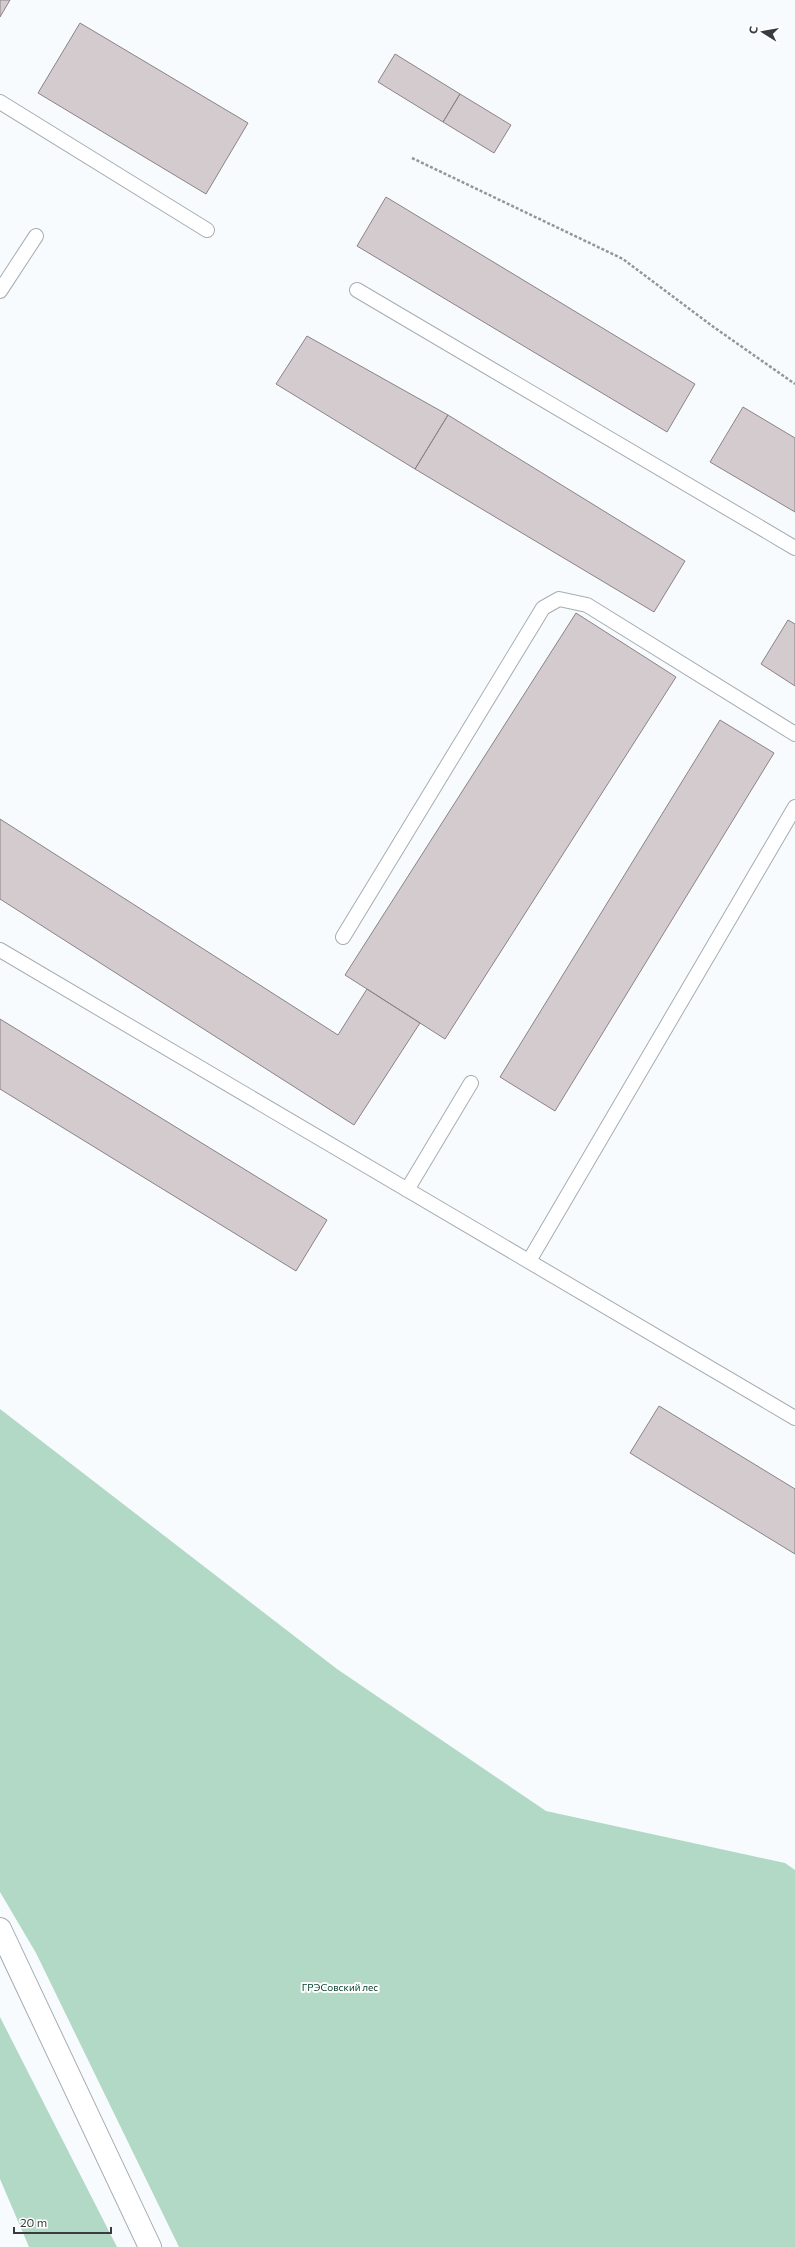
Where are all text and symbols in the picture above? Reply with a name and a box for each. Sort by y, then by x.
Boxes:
north arrow [743,12,783,52]
text: С [746,25,760,35]
park label: ГРЭСовский лес [302,1981,378,1993]
scale bar [14,2209,111,2235]
text: 20 m [20,2215,47,2229]

